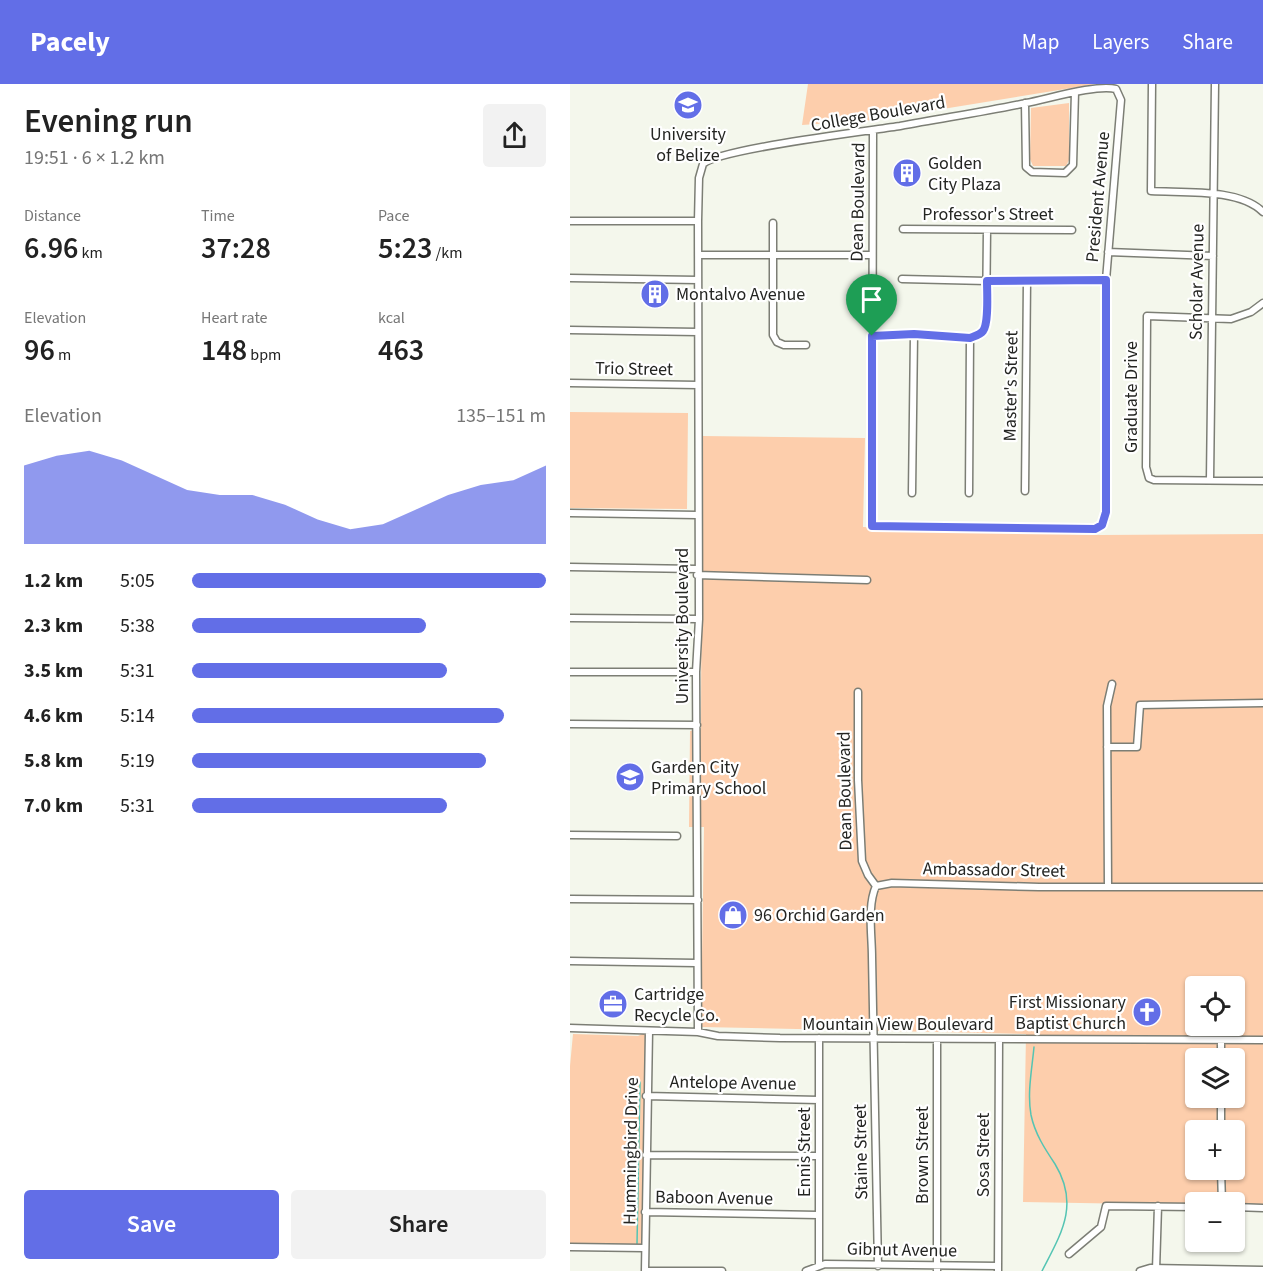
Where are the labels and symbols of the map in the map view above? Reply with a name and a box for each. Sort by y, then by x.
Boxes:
school or university icon: University of Belize [672,89,704,121]
street label: College Boulevard [809,90,947,138]
place label: University of Belize [650,122,726,168]
street label: President Avenue [1080,131,1116,263]
street label: Dean Boulevard [844,142,872,262]
place label: Golden City Plaza [928,151,1001,197]
building icon: Golden City Plaza [891,157,923,189]
street label: Professor's Street [922,202,1054,227]
street label: Scholar Avenue [1183,224,1211,340]
pin [846,274,897,336]
building icon: Montalvo Avenue [639,278,671,310]
place label: Montalvo Avenue [676,282,805,307]
street label: Master's Street [998,330,1024,442]
street label: Graduate Drive [1119,341,1144,453]
street label: Trio Street [595,356,673,382]
street label: University Boulevard [670,548,695,704]
street label: Dean Boulevard [831,731,859,851]
place label: Garden City Primary School [651,755,766,801]
school or university icon: Garden City Primary School [614,761,646,793]
street label: Ambassador Street [923,856,1065,884]
shop icon: 96 Orchid Garden [717,899,749,931]
place label: 96 Orchid Garden [754,903,885,928]
place label: Cartridge Recycle Co. [634,982,719,1028]
office icon: Cartridge Recycle Co. [597,988,629,1020]
place label: First Missionary Baptist Church [1009,990,1127,1036]
church icon: First Missionary Baptist Church [1131,996,1163,1028]
street label: Mountain View Boulevard [802,1012,994,1037]
street label: Antelope Avenue [669,1069,797,1097]
street label: Hummingbird Drive [617,1077,645,1225]
street label: Staine Street [848,1104,874,1200]
street label: Brown Street [910,1106,935,1204]
street label: Ennis Street [792,1107,817,1197]
street label: Sosa Street [971,1113,996,1197]
street label: Baboon Avenue [655,1184,773,1212]
street label: Gibnut Avenue [847,1237,957,1263]

